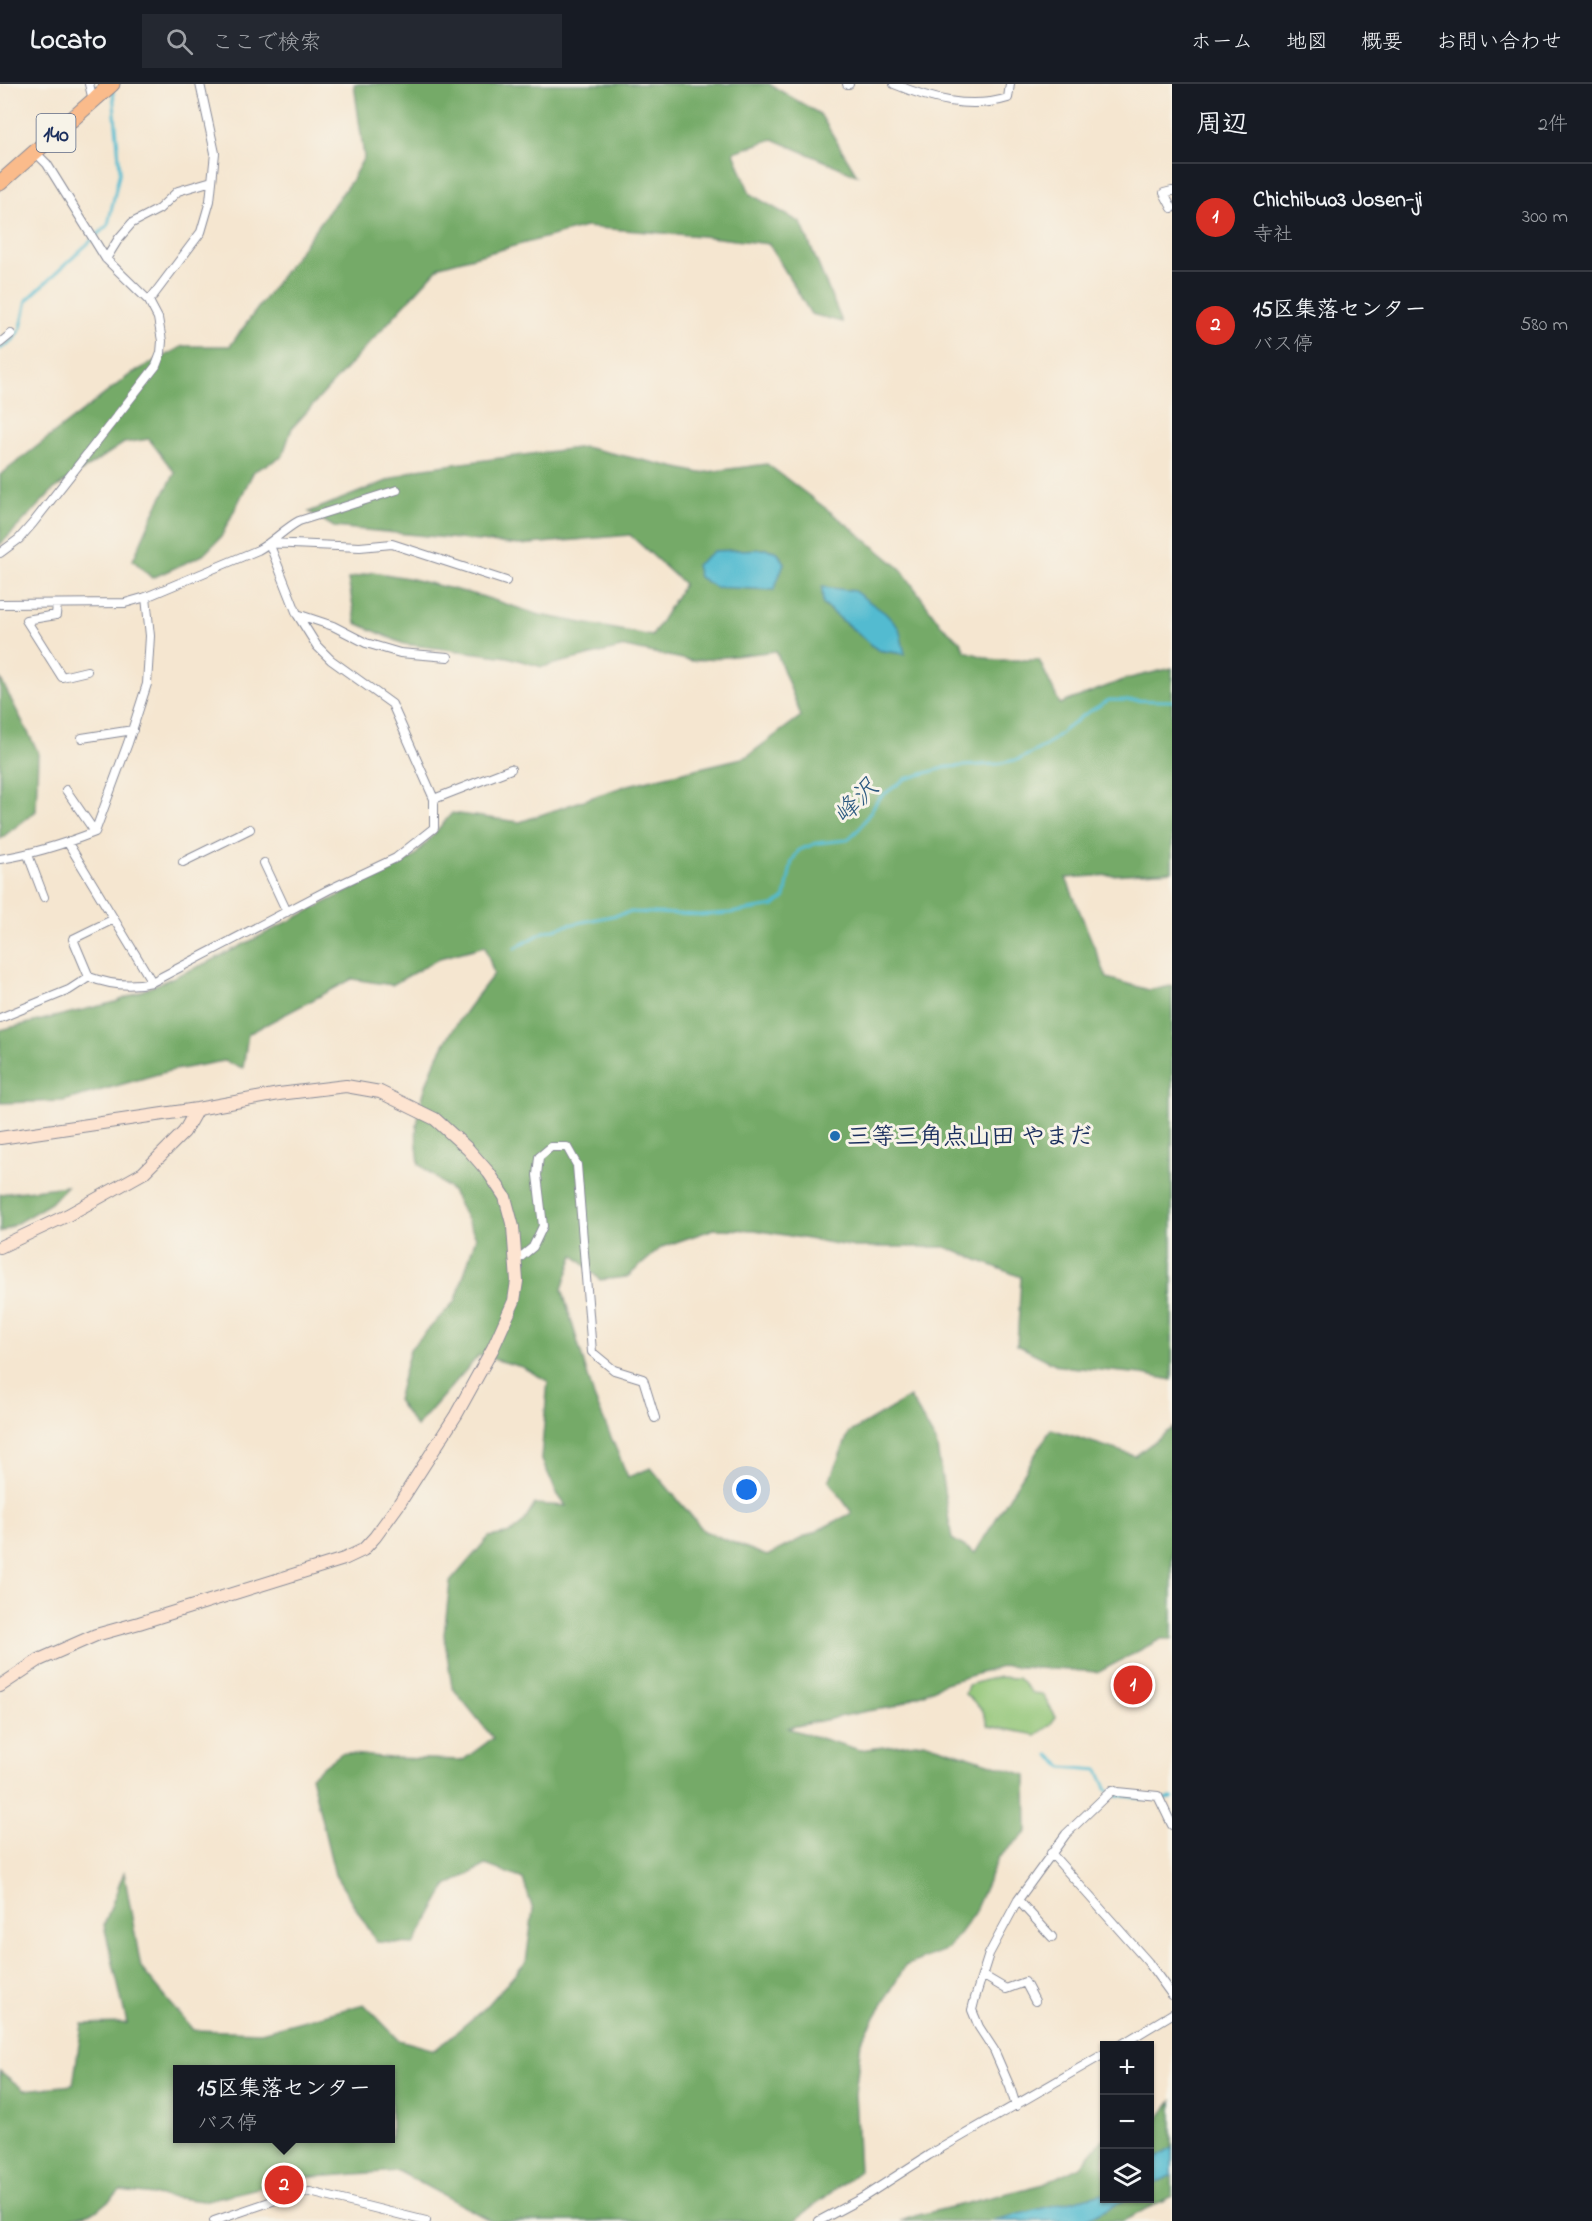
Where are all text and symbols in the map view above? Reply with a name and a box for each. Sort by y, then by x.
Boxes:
search box [142,14,562,68]
text: Locato [30,21,106,62]
icon: search [163,25,196,58]
text: ここで検索 [211,28,321,60]
text: ホーム [1191,28,1253,58]
text: 地図 [1286,28,1328,58]
text: 概要 [1361,28,1403,58]
text: お問い合わせ [1436,28,1562,58]
text: 周辺 [1196,107,1248,145]
text: 2件 [1538,111,1568,140]
road number: 140 [36,114,76,152]
text: Chichibu03 Josen-ji [1253,185,1423,217]
text: 1 [1212,203,1219,232]
text: 300 m [1522,203,1568,232]
text: 寺社 [1253,221,1293,250]
text: 15区集落センター [1253,295,1427,327]
text: 2 [1211,311,1220,340]
text: 580 m [1520,311,1568,340]
text: バス停 [1253,331,1313,360]
water label: 峰沢 [825,770,890,835]
place label: 三等三角点山田 やまだ [847,1121,1093,1156]
marker: 三等三角点山田 やまだ [828,1129,842,1143]
your location [732,1475,761,1504]
pin: 1 [1114,1662,1152,1708]
map controls [1100,2041,1154,2203]
button: + [1100,2041,1154,2095]
popup [173,2065,395,2143]
text: 15区集落センター [197,2074,371,2106]
button: − [1100,2095,1154,2149]
text: バス停 [197,2110,257,2139]
button: layers [1100,2149,1154,2203]
pin: 2 [264,2162,304,2208]

